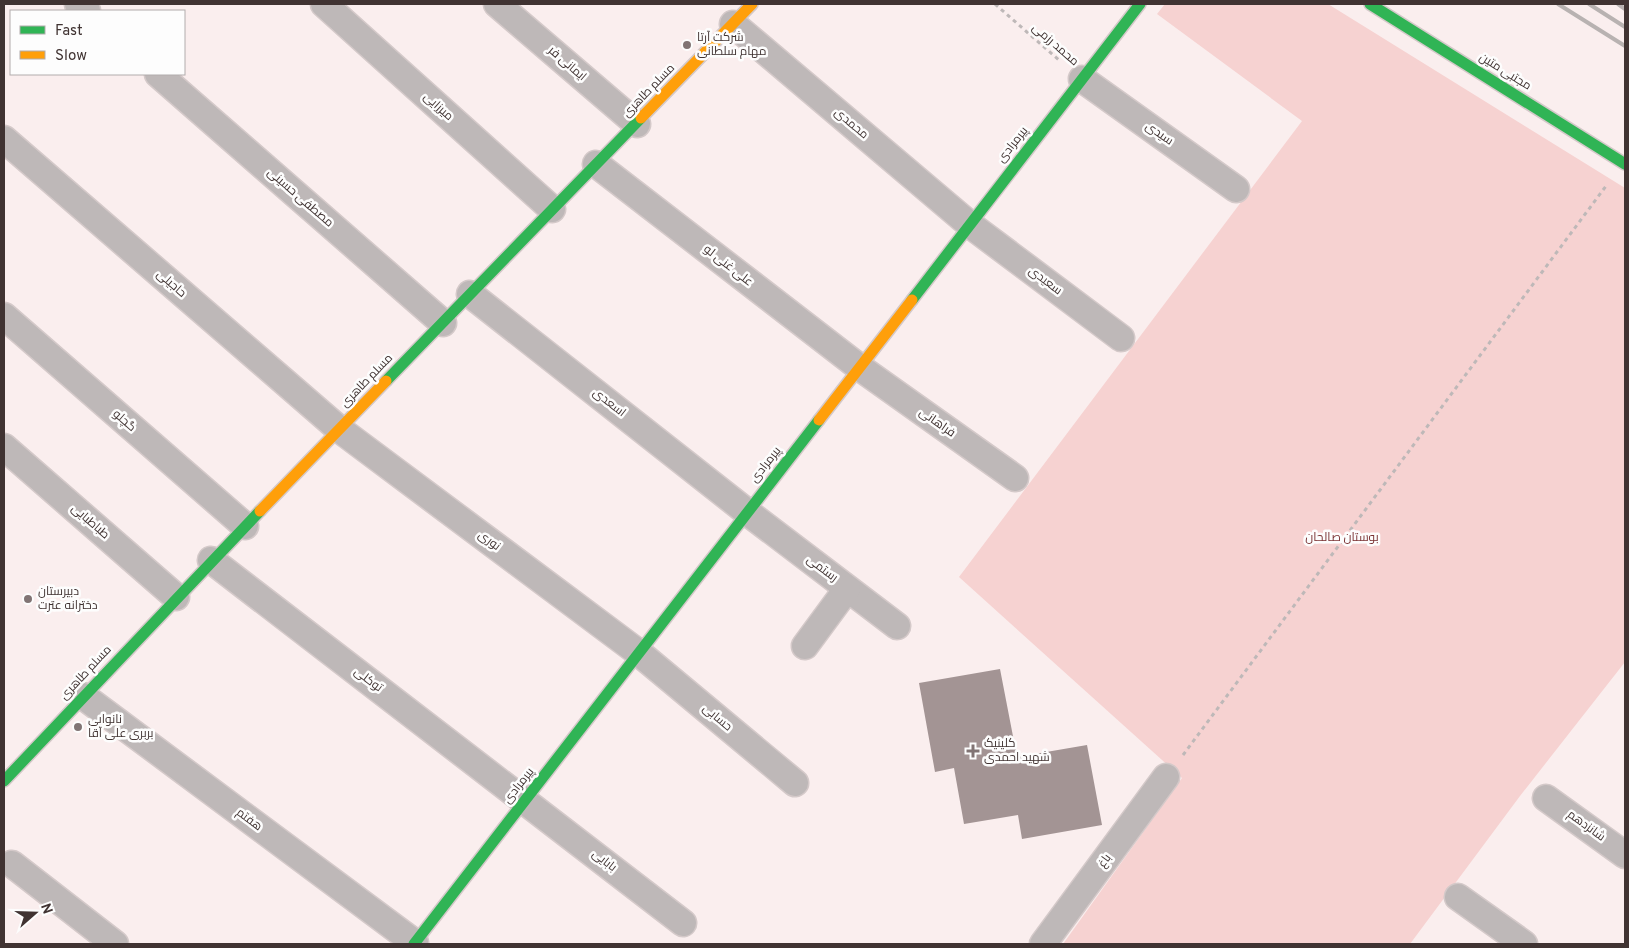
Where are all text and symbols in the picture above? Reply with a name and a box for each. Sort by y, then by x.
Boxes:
legend [10,10,185,75]
street label: محمد رزمی [1028,20,1082,70]
text: Fast [55,22,83,41]
place label: شرکت آرتا مهام سلطانی [697,30,766,60]
marker: شرکت آرتا مهام سلطانی [681,39,693,51]
street label: ایمانی فر [544,42,589,85]
text: Slow [55,47,87,66]
street label: مجتبی متین [1476,50,1534,94]
street label: مسلم طاهری [619,61,679,121]
street label: میرزایی [420,89,456,125]
street label: محمدی [830,105,872,143]
street label: سیدی [1142,119,1176,149]
street label: پیرمرادی [994,123,1033,166]
street label: مصطفی حسینی [264,165,336,231]
street label: علی غنی لو [700,242,756,290]
street label: سعیدی [1025,263,1065,299]
street label: حاجیلی [153,267,189,301]
street label: مسلم طاهری [337,351,397,411]
street label: اسعدی [589,385,629,421]
street label: فراهانی [916,405,958,441]
street label: گچلو [109,406,139,436]
street label: پیرمرادی [747,443,786,486]
street label: طباطبایی [67,501,113,543]
street label: نوری [475,527,503,555]
park label: بوستان صالحان [1305,530,1379,546]
street label: رستمی [803,552,841,586]
place label: دبیرستان دخترانه عترت [38,584,98,614]
marker: دبیرستان دخترانه عترت [22,593,34,605]
street label: مسلم طاهری [57,642,115,704]
street label: توکلی [350,664,386,696]
street label: حسابی [699,701,735,735]
place label: نانوایی بربری علی آقا [88,712,153,742]
marker: نانوایی بربری علی آقا [72,721,84,733]
place label: کلینیک شهید احمدی [984,736,1050,766]
marker: کلینیک شهید احمدی [966,744,980,758]
street label: پیرمرادی [500,764,539,807]
street label: هفتم [233,805,265,835]
street label: شانزدهم [1564,807,1608,845]
street label: بابایی [588,846,620,876]
street label: باغ [1095,851,1115,871]
north arrow [10,888,60,938]
text: N [36,901,56,917]

